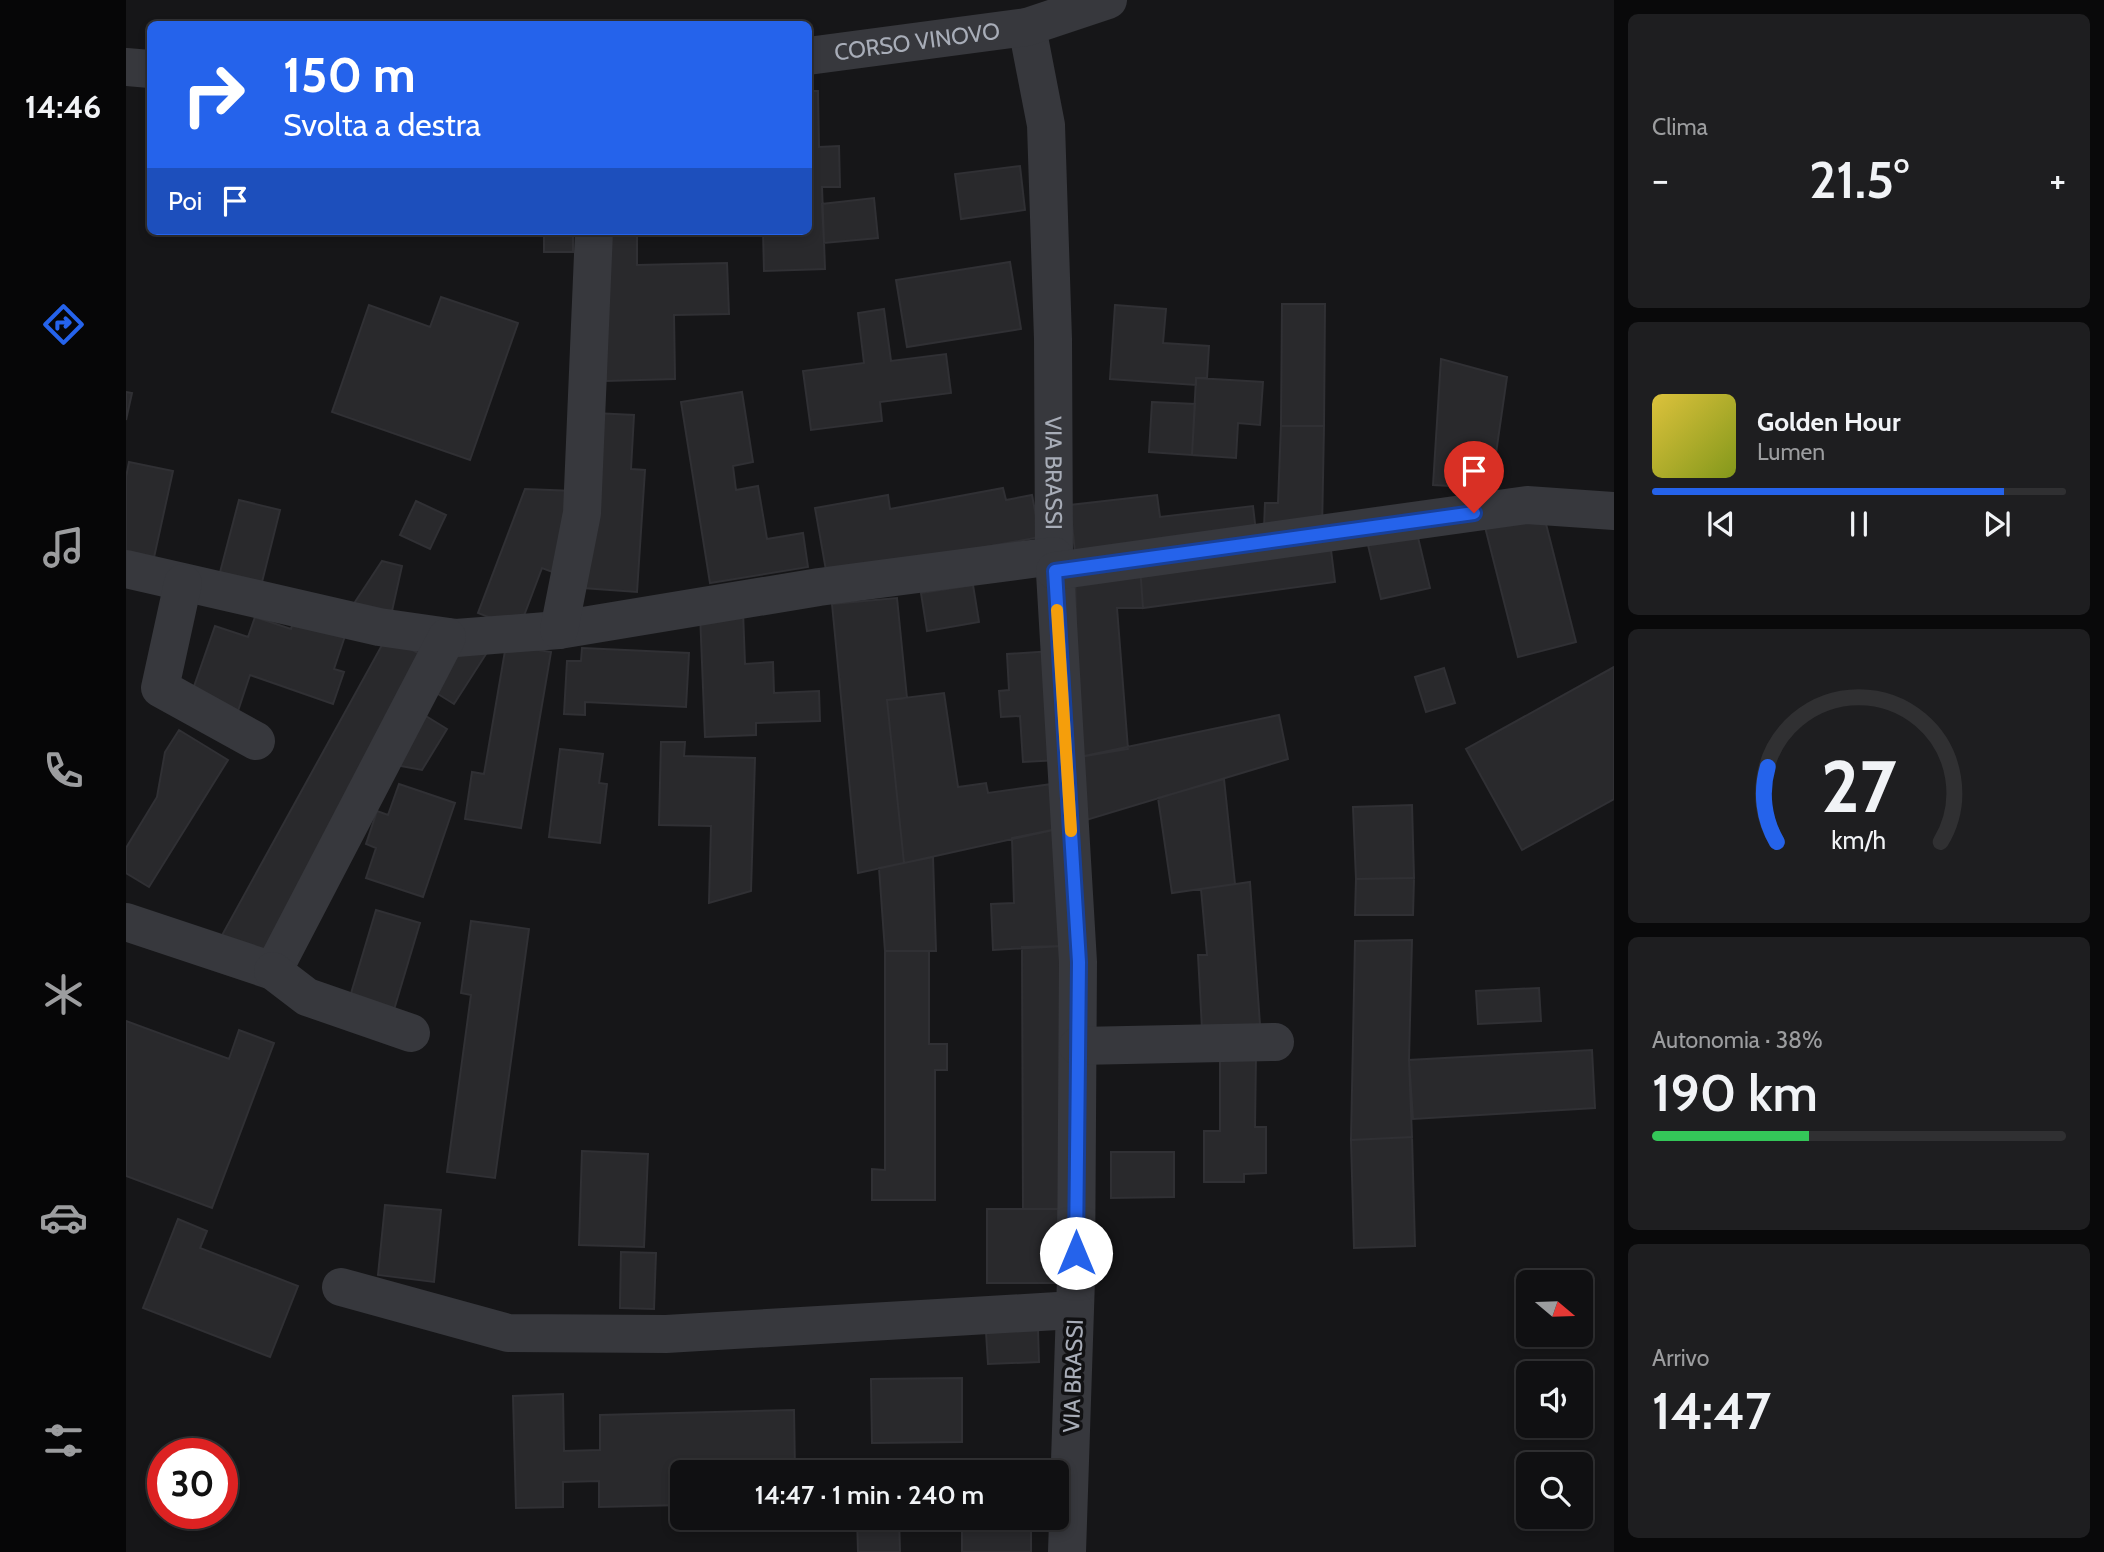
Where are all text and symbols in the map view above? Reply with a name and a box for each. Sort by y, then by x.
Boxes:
street label: CORSO VINOVO [833,17,1002,66]
text: 150 m [283,45,416,104]
icon: right [168,49,259,140]
text: 14:46 [25,87,101,126]
text: Svolta a destra [283,105,481,144]
text: Clima [1652,113,1708,141]
text: 21.5° [1809,148,1909,211]
text: − [1652,156,1669,203]
text: + [2049,156,2066,203]
icon: arrive [216,182,254,220]
text: Poi [168,185,202,217]
icon: directions [39,300,88,349]
text: Golden Hour [1757,406,1900,438]
street label: VIA BRASSI [1039,416,1068,530]
text: Lumen [1757,438,1825,466]
pin [1444,441,1504,513]
icon: arrive [1455,452,1493,490]
icon: previous [1702,505,1740,543]
icon: pause [1840,505,1878,543]
icon: next [1978,505,2016,543]
icon: music [39,523,88,572]
text: 27 [1821,742,1897,830]
icon: phone [39,746,88,795]
text: km/h [1832,825,1886,855]
icon: climate [39,970,88,1019]
text: Autonomia · 38% [1652,1026,1823,1054]
text: 190 km [1652,1061,1818,1124]
icon: car [39,1193,88,1242]
position arrow [1039,1216,1113,1290]
north arrow [1516,1270,1592,1348]
map controls [1516,1270,1593,1529]
street label: VIA BRASSI [1057,1319,1089,1433]
text: Arrivo [1652,1344,1709,1372]
button: sound [1516,1361,1593,1438]
text: 14:47 [1652,1379,1771,1442]
icon: filters [39,1416,88,1465]
speed limit sign: 30 [147,1438,238,1529]
button: search [1516,1452,1593,1529]
text: 14:47 · 1 min · 240 m [755,1479,984,1511]

